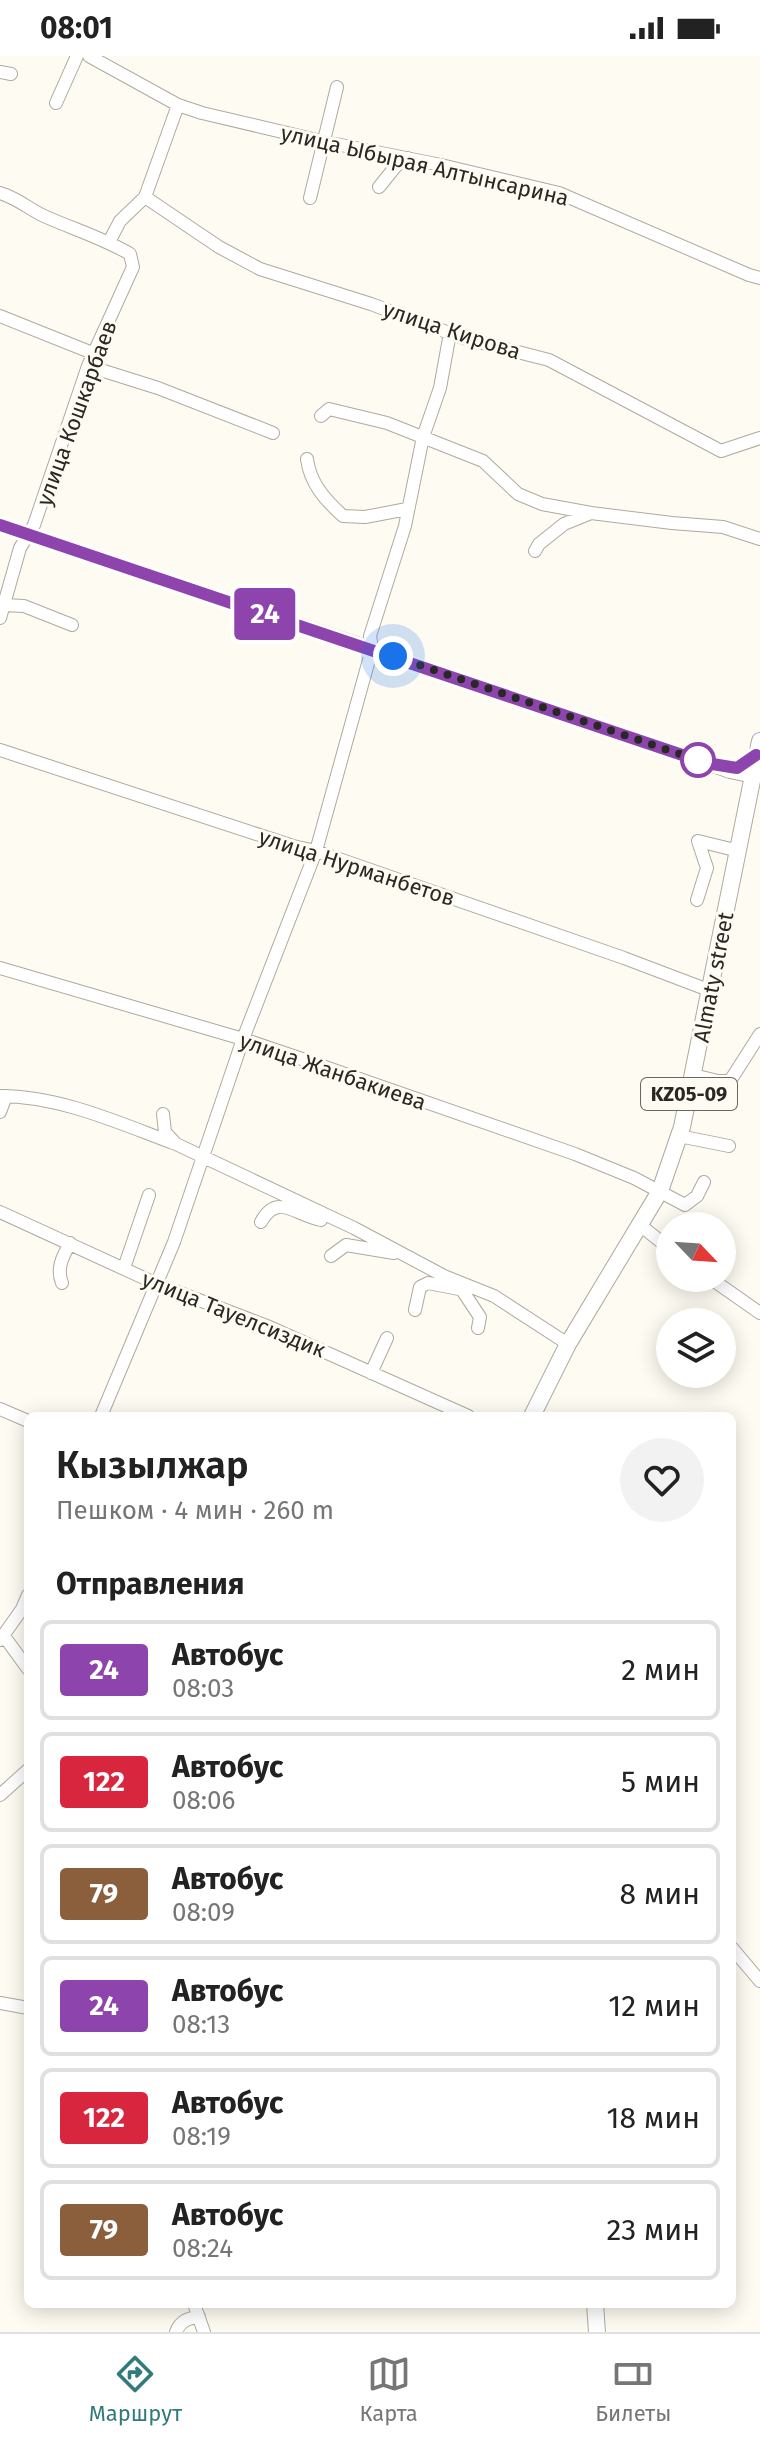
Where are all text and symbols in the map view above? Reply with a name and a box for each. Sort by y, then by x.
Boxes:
text: 08:01 [40,10,113,46]
street label: улица Ыбырая Алтынсарина [278,119,572,212]
street label: улица Кирова [380,295,524,365]
street label: улица Кошкарбаев [30,317,123,509]
line badge: 24 [229,588,301,640]
text: 24 [250,597,280,630]
your location [373,636,413,676]
unlabelled marker [681,743,715,777]
street label: улица Нурманбетов [255,823,458,912]
street label: Almaty street [688,910,739,1045]
street label: улица Жанбакиева [236,1027,430,1116]
road number: KZ05-09 [641,1078,737,1110]
north arrow [656,1212,736,1292]
map controls [656,1212,736,1388]
street label: улица Тауелсиздик [138,1265,330,1364]
button: layers [656,1308,736,1388]
button: heart [620,1438,704,1522]
text: Кызылжар [56,1442,249,1488]
text: Пешком · 4 мин · 260 m [56,1495,334,1526]
text: Отправления [56,1566,245,1602]
text: Автобус [172,1637,283,1673]
text: 2 мин [621,1652,700,1688]
text: 24 [89,1653,119,1686]
text: 08:03 [172,1673,234,1704]
text: Автобус [172,1749,283,1785]
text: 5 мин [621,1764,700,1800]
text: 122 [83,1765,125,1798]
text: 08:06 [172,1785,235,1816]
text: Автобус [172,1861,283,1897]
text: 8 мин [620,1876,700,1912]
text: 79 [90,1877,118,1910]
text: 08:09 [172,1897,235,1928]
text: Автобус [172,1973,283,2009]
text: 12 мин [608,1988,700,2024]
text: 24 [89,1989,119,2022]
text: 08:13 [172,2009,230,2040]
text: Автобус [172,2085,283,2121]
text: 18 мин [607,2100,700,2136]
text: 122 [83,2101,125,2134]
text: 08:19 [172,2121,231,2152]
text: Автобус [172,2197,283,2233]
text: 23 мин [606,2212,700,2248]
text: 79 [90,2213,118,2246]
text: 08:24 [172,2233,233,2264]
tab: Маршрут [89,2352,182,2427]
tab: Карта [359,2352,418,2427]
tab: Билеты [595,2352,671,2427]

